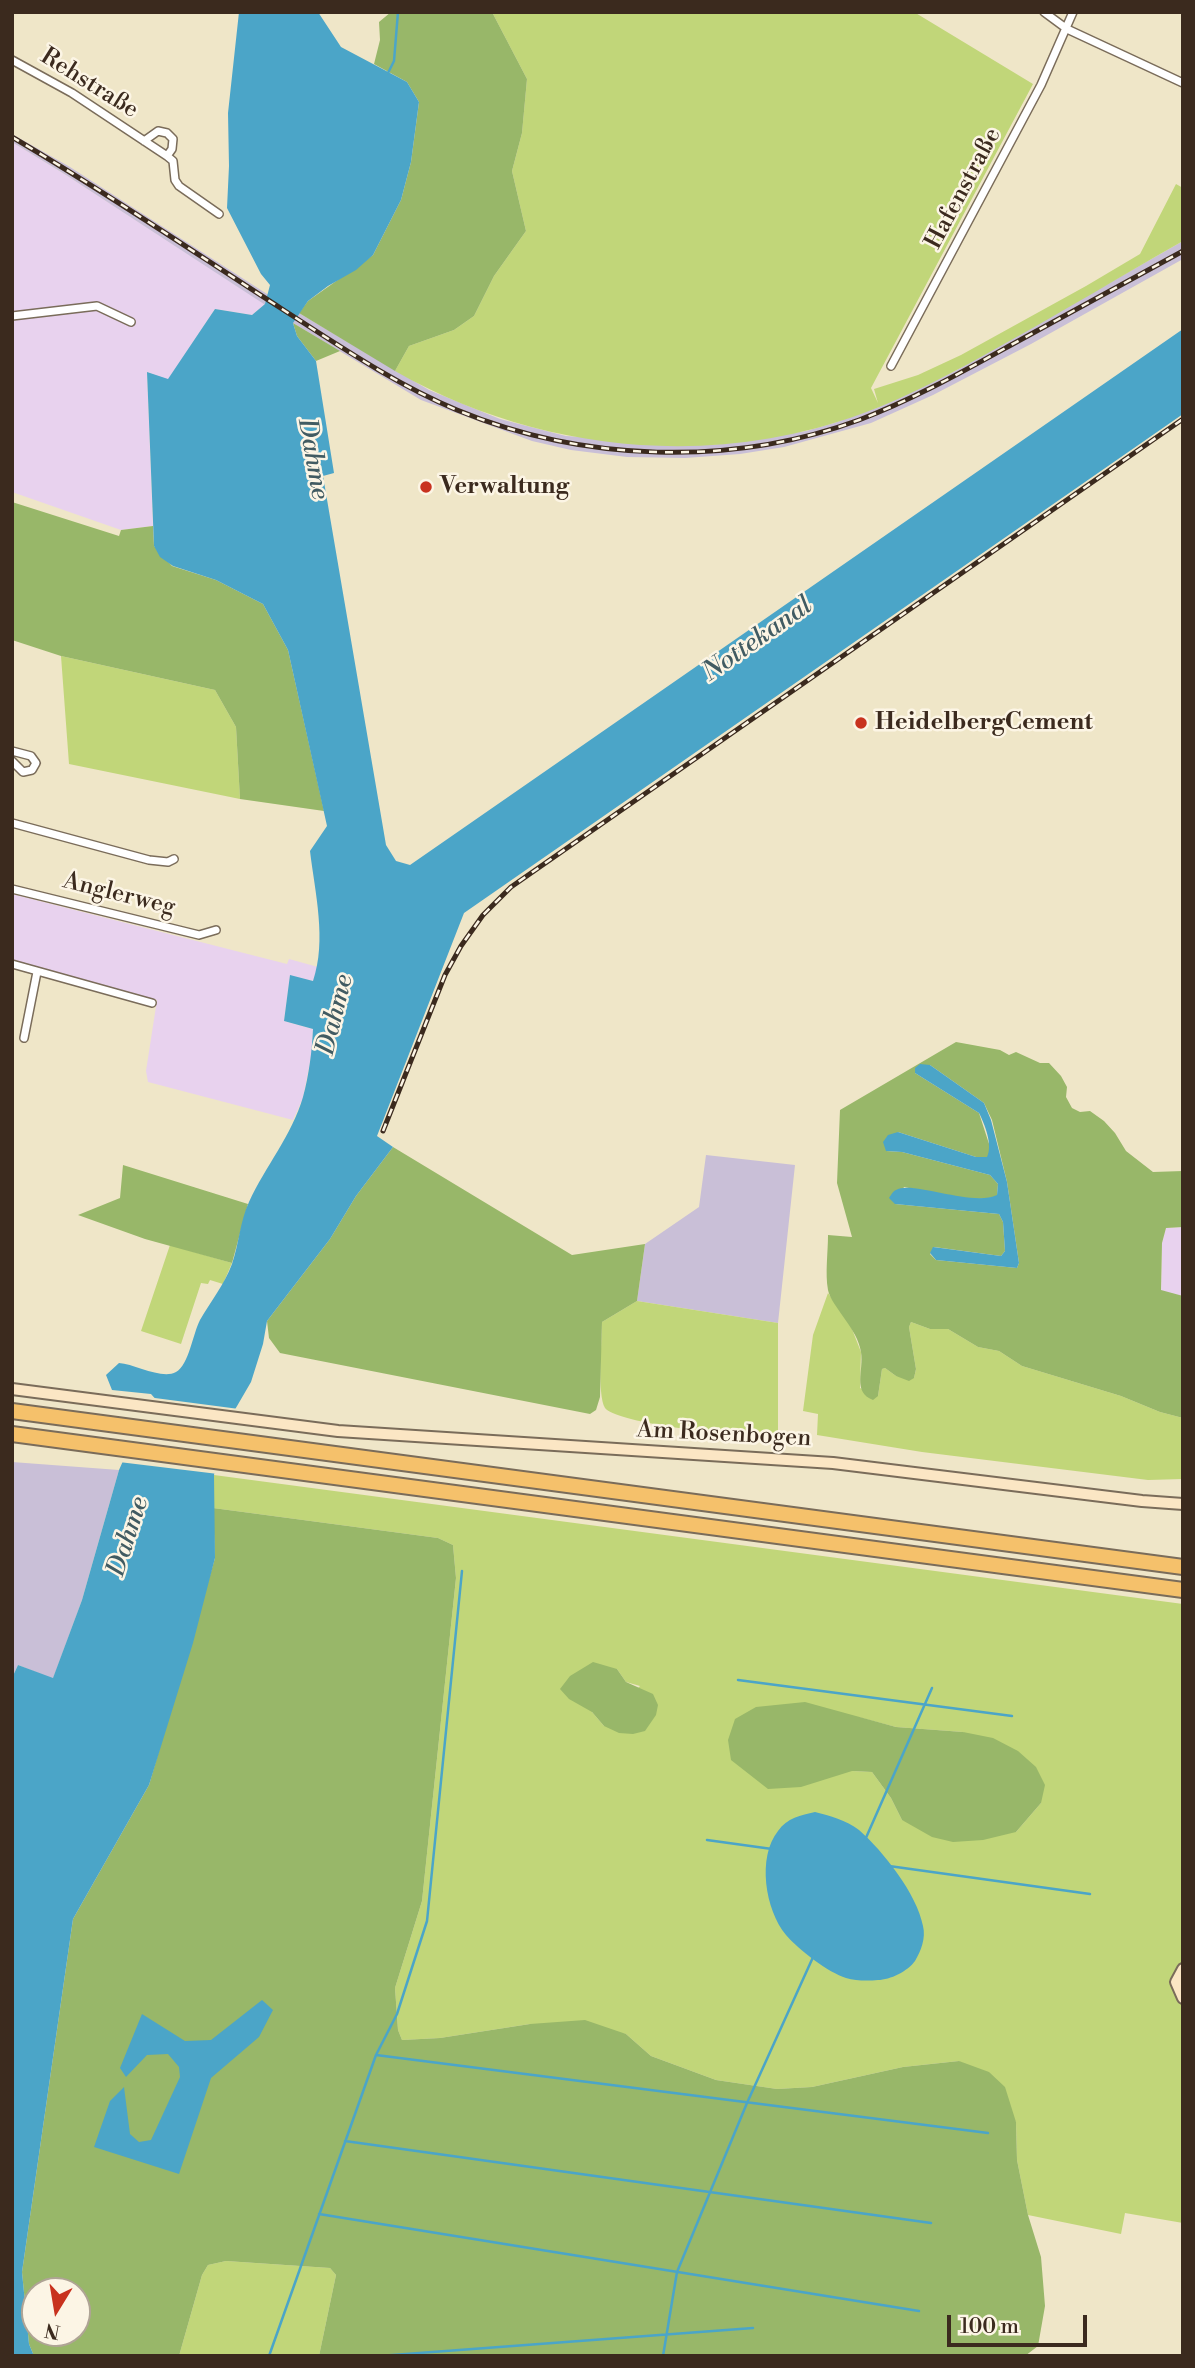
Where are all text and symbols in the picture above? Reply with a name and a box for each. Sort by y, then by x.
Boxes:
street label: Rehstraße [35,43,143,125]
street label: Hafenstraße [920,123,1008,255]
water label: Dahme [290,416,334,502]
place label: Verwaltung [440,473,569,501]
marker: Verwaltung [418,479,434,495]
water label: Nottekanal [697,591,819,689]
place label: HeidelbergCement [875,709,1093,737]
marker: HeidelbergCement [853,715,869,731]
street label: Anglerweg [60,867,178,923]
water label: Dahme [311,971,361,1059]
street label: Am Rosenbogen [636,1416,812,1454]
water label: Dahme [102,1493,156,1581]
north arrow [21,2277,91,2347]
scale bar [950,2302,1090,2346]
text: 100 m [960,2314,1019,2340]
text: N [43,2317,62,2344]

